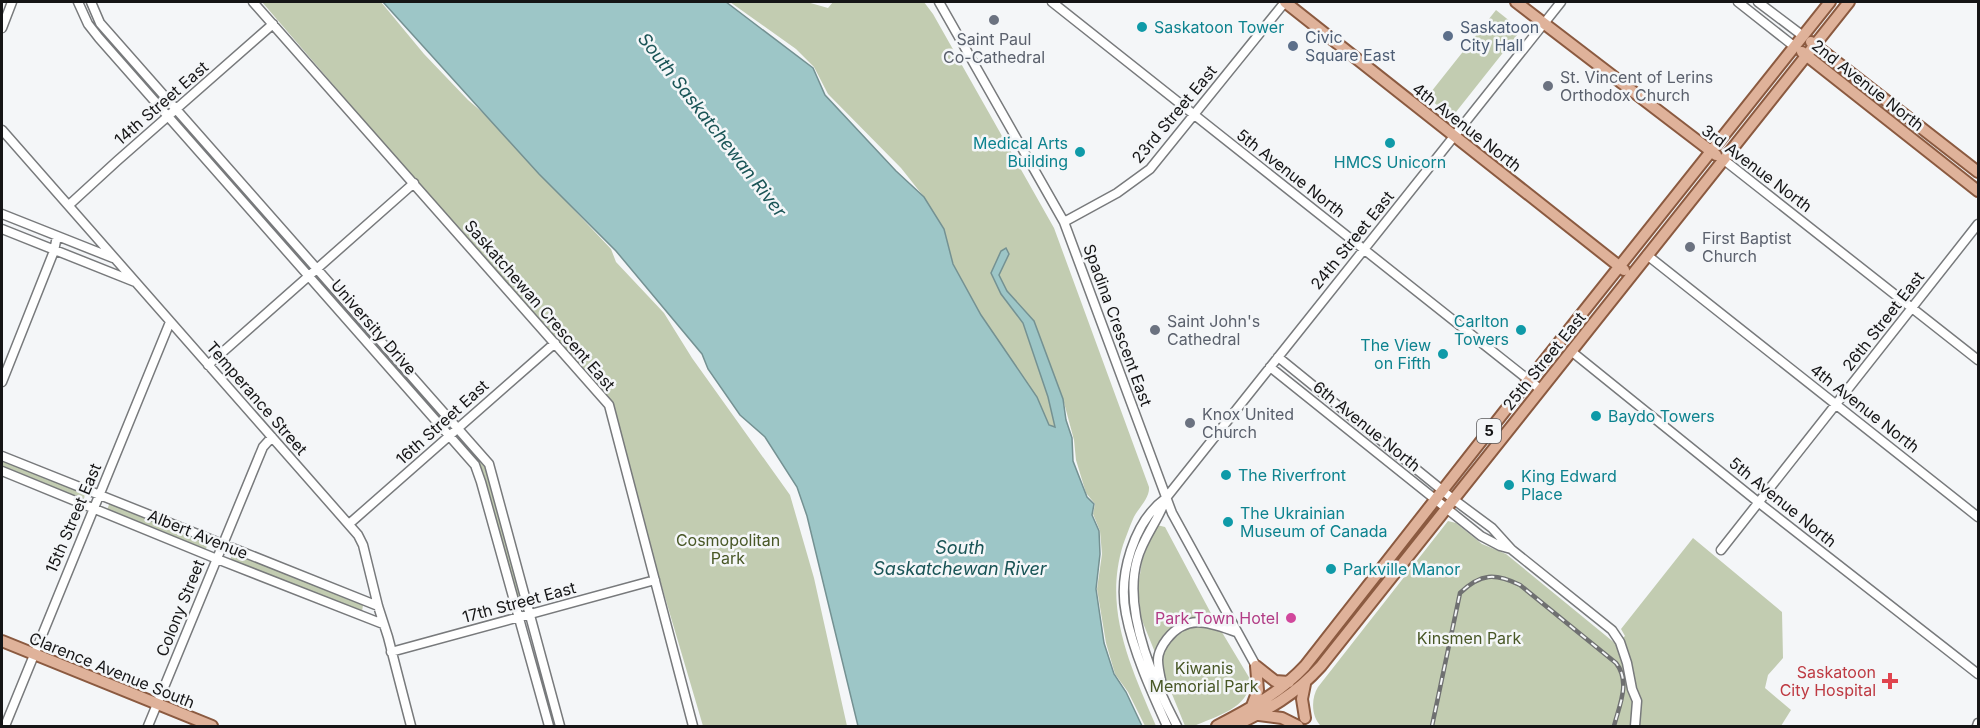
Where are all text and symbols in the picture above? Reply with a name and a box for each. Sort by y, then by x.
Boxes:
marker: Saint Paul Co-Cathedral [987,13,1001,27]
place label: Saskatoon Tower [1154,17,1284,37]
place label: Saskatoon City Hall [1460,17,1539,55]
marker: Saskatoon Tower [1135,20,1149,34]
place label: Civic Square East [1305,27,1395,65]
water label: South Saskatchewan River [634,28,792,222]
place label: Saint Paul Co-Cathedral [943,29,1045,67]
marker: Saskatoon City Hall [1441,29,1455,43]
street label: 2nd Avenue North [1808,35,1928,135]
marker: Civic Square East [1286,39,1300,53]
street label: 14th Street East [110,57,212,149]
street label: 23rd Street East [1127,61,1221,167]
place label: St. Vincent of Lerins Orthodox Church [1560,67,1713,105]
street label: 4th Avenue North [1408,78,1526,176]
marker: St. Vincent of Lerins Orthodox Church [1541,79,1555,93]
street label: 3rd Avenue North [1698,120,1816,216]
street label: 5th Avenue North [1233,124,1349,222]
place label: Medical Arts Building [973,133,1068,171]
marker: HMCS Unicorn [1383,136,1397,150]
marker: Medical Arts Building [1073,145,1087,159]
place label: HMCS Unicorn [1334,152,1446,172]
street label: 24th Street East [1306,187,1398,293]
street label: Saskatchewan Crescent East [460,216,620,394]
place label: First Baptist Church [1702,228,1792,266]
marker: First Baptist Church [1683,240,1697,254]
street label: Spadina Crescent East [1079,241,1157,409]
street label: 26th Street East [1838,267,1928,375]
street label: University Drive [327,275,421,379]
street label: 25th Street East [1498,308,1590,414]
place label: Saint John's Cathedral [1167,311,1260,349]
place label: Carlton Towers [1454,311,1509,349]
marker: Saint John's Cathedral [1148,323,1162,337]
marker: Carlton Towers [1514,323,1528,337]
place label: The View on Fifth [1360,335,1431,373]
street label: Temperance Street [202,337,312,459]
marker: The View on Fifth [1436,347,1450,361]
street label: 4th Avenue North [1806,359,1924,457]
street label: 16th Street East [392,375,492,469]
street label: 6th Avenue North [1309,377,1425,475]
place label: Knox United Church [1202,404,1294,442]
place label: Baydo Towers [1608,406,1715,426]
marker: Baydo Towers [1589,409,1603,423]
marker: Knox United Church [1183,416,1197,430]
road number: 5 [1477,419,1501,443]
street label: 5th Avenue North [1725,453,1841,551]
street label: 15th Street East [41,460,105,576]
place label: The Riverfront [1238,465,1346,485]
place label: King Edward Place [1521,466,1617,504]
marker: The Riverfront [1219,468,1233,482]
marker: King Edward Place [1502,478,1516,492]
place label: The Ukrainian Museum of Canada [1240,503,1388,541]
street label: Albert Avenue [145,505,251,563]
marker: The Ukrainian Museum of Canada [1221,515,1235,529]
park label: Cosmopolitan Park [676,530,780,568]
water label: South Saskatchewan River [873,537,1048,579]
street label: Colony Street [152,557,208,659]
place label: Parkville Manor [1343,559,1460,579]
marker: Parkville Manor [1324,562,1338,576]
street label: 17th Street East [460,577,578,627]
place label: Park Town Hotel [1155,608,1279,628]
marker: Park Town Hotel [1284,611,1298,625]
street label: Clarence Avenue South [26,628,198,712]
park label: Kinsmen Park [1417,628,1521,648]
park label: Kiwanis Memorial Park [1149,658,1259,696]
place label: Saskatoon City Hospital [1780,662,1876,700]
marker: Saskatoon City Hospital [1881,672,1899,690]

